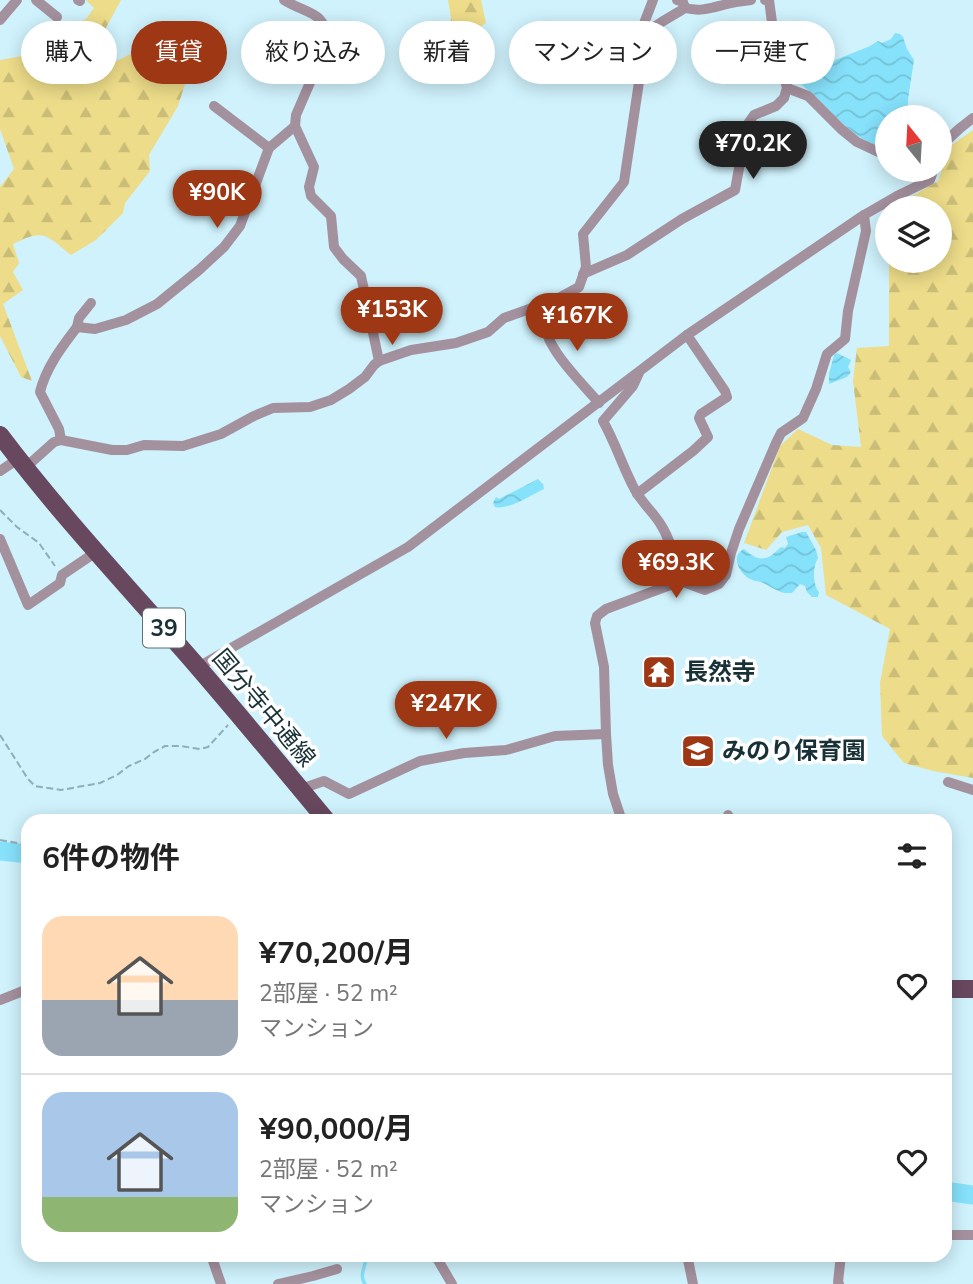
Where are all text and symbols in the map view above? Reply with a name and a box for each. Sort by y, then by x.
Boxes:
chip: 購入 [21,21,117,84]
chip: 賃貸 [131,21,227,84]
chip: 絞り込み [241,21,385,84]
chip: 新着 [399,21,495,84]
chip: マンション [509,21,677,84]
chip: 一戸建て [691,21,835,84]
north arrow [875,105,952,182]
map controls [875,105,952,273]
pin: ¥70.2K [696,122,810,181]
text: ¥70.2K [715,128,791,159]
pin: ¥90K [176,170,258,230]
text: ¥90K [189,177,245,208]
button: layers [875,196,952,273]
pin: ¥153K [343,288,441,347]
text: ¥153K [357,294,427,325]
pin: ¥167K [528,294,626,353]
text: ¥167K [542,300,612,331]
pin: ¥69.3K [619,540,733,600]
text: ¥69.3K [638,547,714,578]
road number: 39 [143,608,185,648]
street label: 国分寺中通線 [205,643,323,773]
temple icon: 長然寺 [640,653,678,691]
place label: 長然寺 [684,656,756,688]
pin: ¥247K [397,682,495,741]
text: ¥247K [411,688,481,719]
school or university icon: みのり保育園 [679,732,717,770]
place label: みのり保育園 [722,735,866,767]
icon: filters [893,837,931,875]
text: 6件の物件 [42,838,180,879]
text: ¥70,200/月 [259,933,414,974]
icon: home [98,944,182,1028]
icon: heart [893,967,931,1005]
text: 2部屋 · 52 m² [259,978,398,1009]
text: マンション [259,1013,374,1044]
text: ¥90,000/月 [259,1109,414,1150]
icon: home [98,1120,182,1204]
icon: heart [893,1143,931,1181]
text: 2部屋 · 52 m² [259,1154,398,1185]
text: マンション [259,1189,374,1220]

